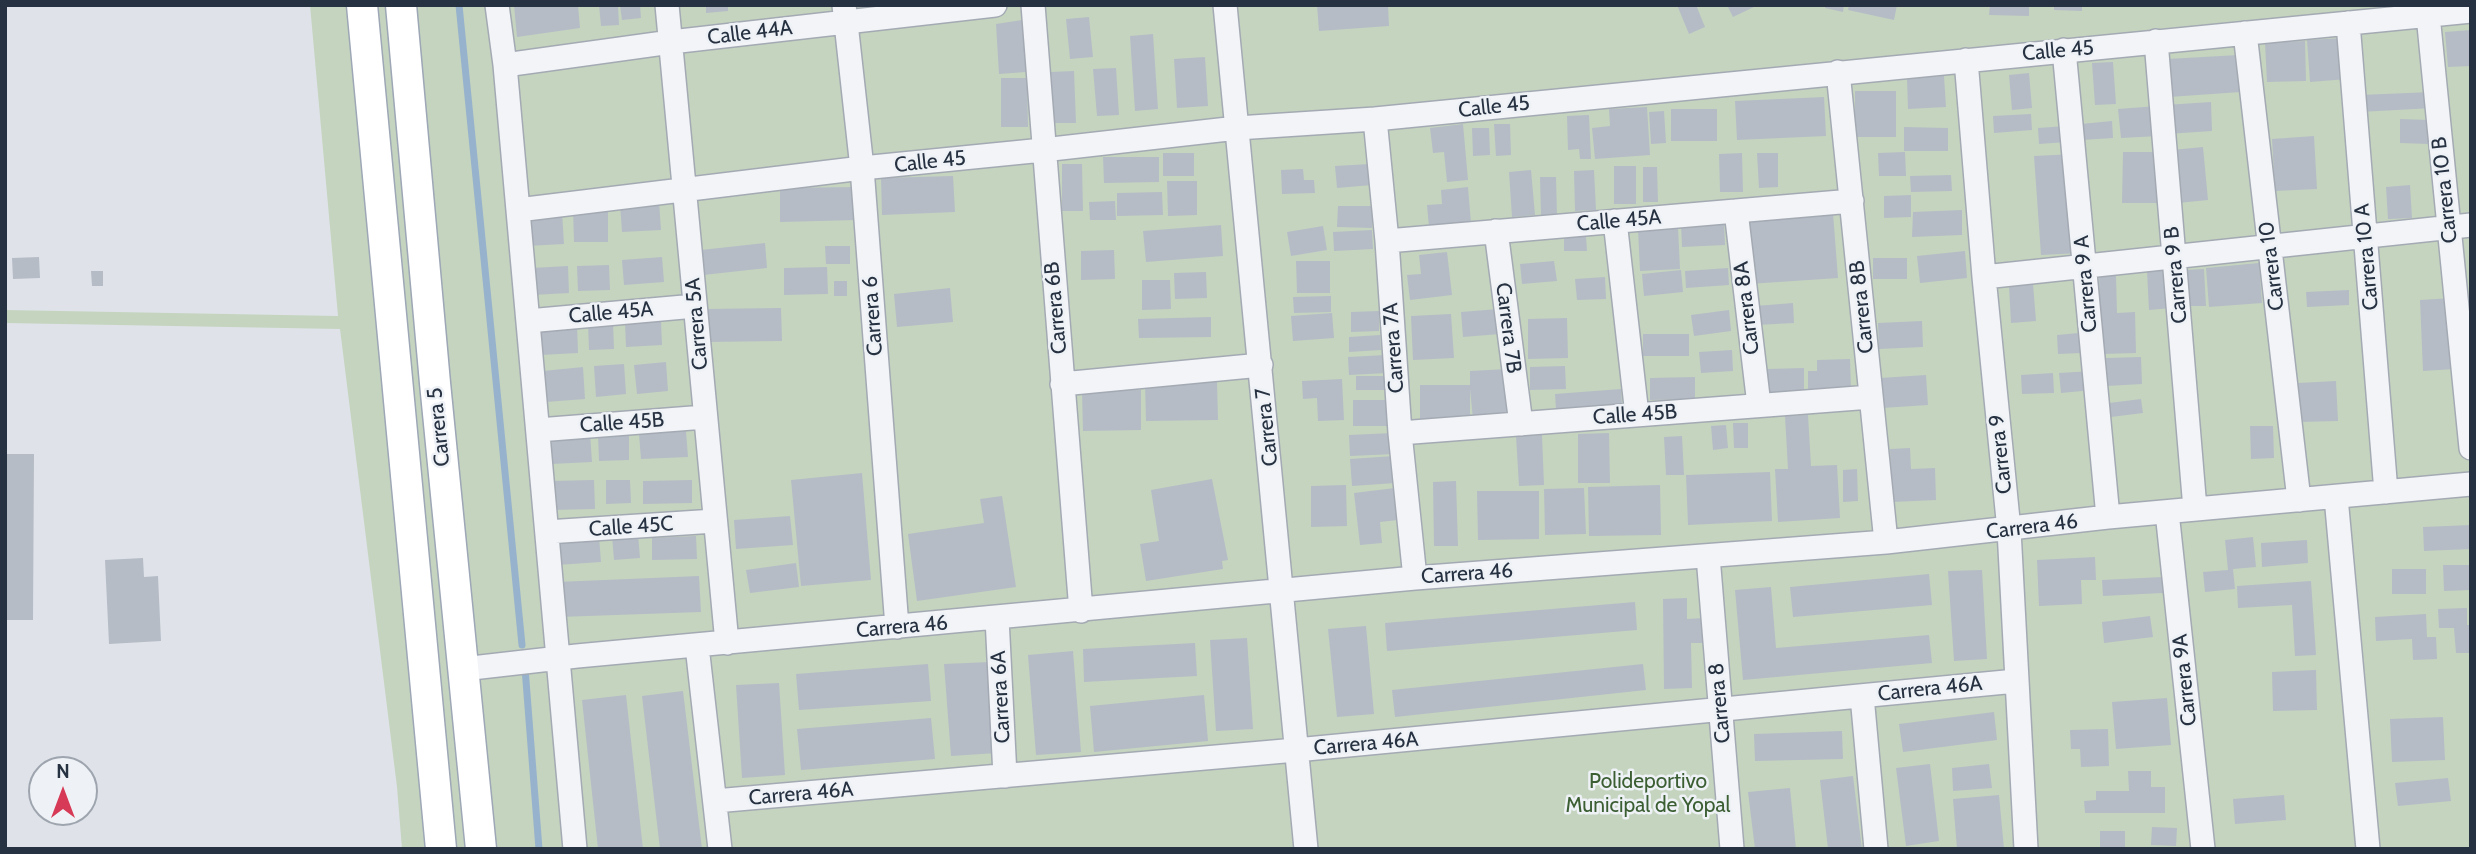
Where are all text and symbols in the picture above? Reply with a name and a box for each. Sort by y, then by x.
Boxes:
street label: Calle 44A [706,15,794,51]
street label: Calle 45 [2021,35,2095,67]
street label: Calle 45 [1457,91,1531,123]
street label: Carrera 10 B [2427,136,2463,244]
street label: Calle 45 [893,146,967,178]
street label: Carrera 10 A [2350,202,2384,312]
street label: Calle 45A [1576,205,1662,237]
street label: Carrera 10 [2254,220,2290,312]
street label: Carrera 9 B [2159,225,2193,325]
street label: Carrera 9 A [2069,234,2103,334]
street label: Carrera 8B [1845,259,1879,355]
street label: Carrera 8A [1729,260,1765,356]
street label: Carrera 6B [1039,261,1073,355]
street label: Carrera 6 [858,275,888,357]
street label: Carrera 5A [680,277,714,371]
street label: Carrera 7B [1490,281,1526,375]
street label: Calle 45A [568,297,654,329]
street label: Carrera 7A [1378,302,1410,394]
street label: Carrera 5 [422,386,456,468]
street label: Carrera 7 [1250,387,1284,467]
street label: Calle 45B [1592,399,1678,431]
street label: Calle 45B [579,407,665,439]
street label: Carrera 9 [1984,413,2018,495]
street label: Carrera 46 [1985,509,2079,545]
street label: Calle 45C [588,511,674,543]
street label: Carrera 46 [1420,558,1514,590]
street label: Carrera 46 [855,610,949,644]
street label: Carrera 9A [2168,633,2202,727]
street label: Carrera 6A [986,650,1016,744]
street label: Carrera 8 [1704,662,1736,744]
street label: Carrera 46A [1876,671,1984,707]
street label: Carrera 46A [1313,727,1419,761]
north arrow [28,756,98,826]
text: N [56,760,70,783]
park label: Polideportivo Municipal de Yopal [1566,769,1730,819]
street label: Carrera 46A [748,777,854,811]

